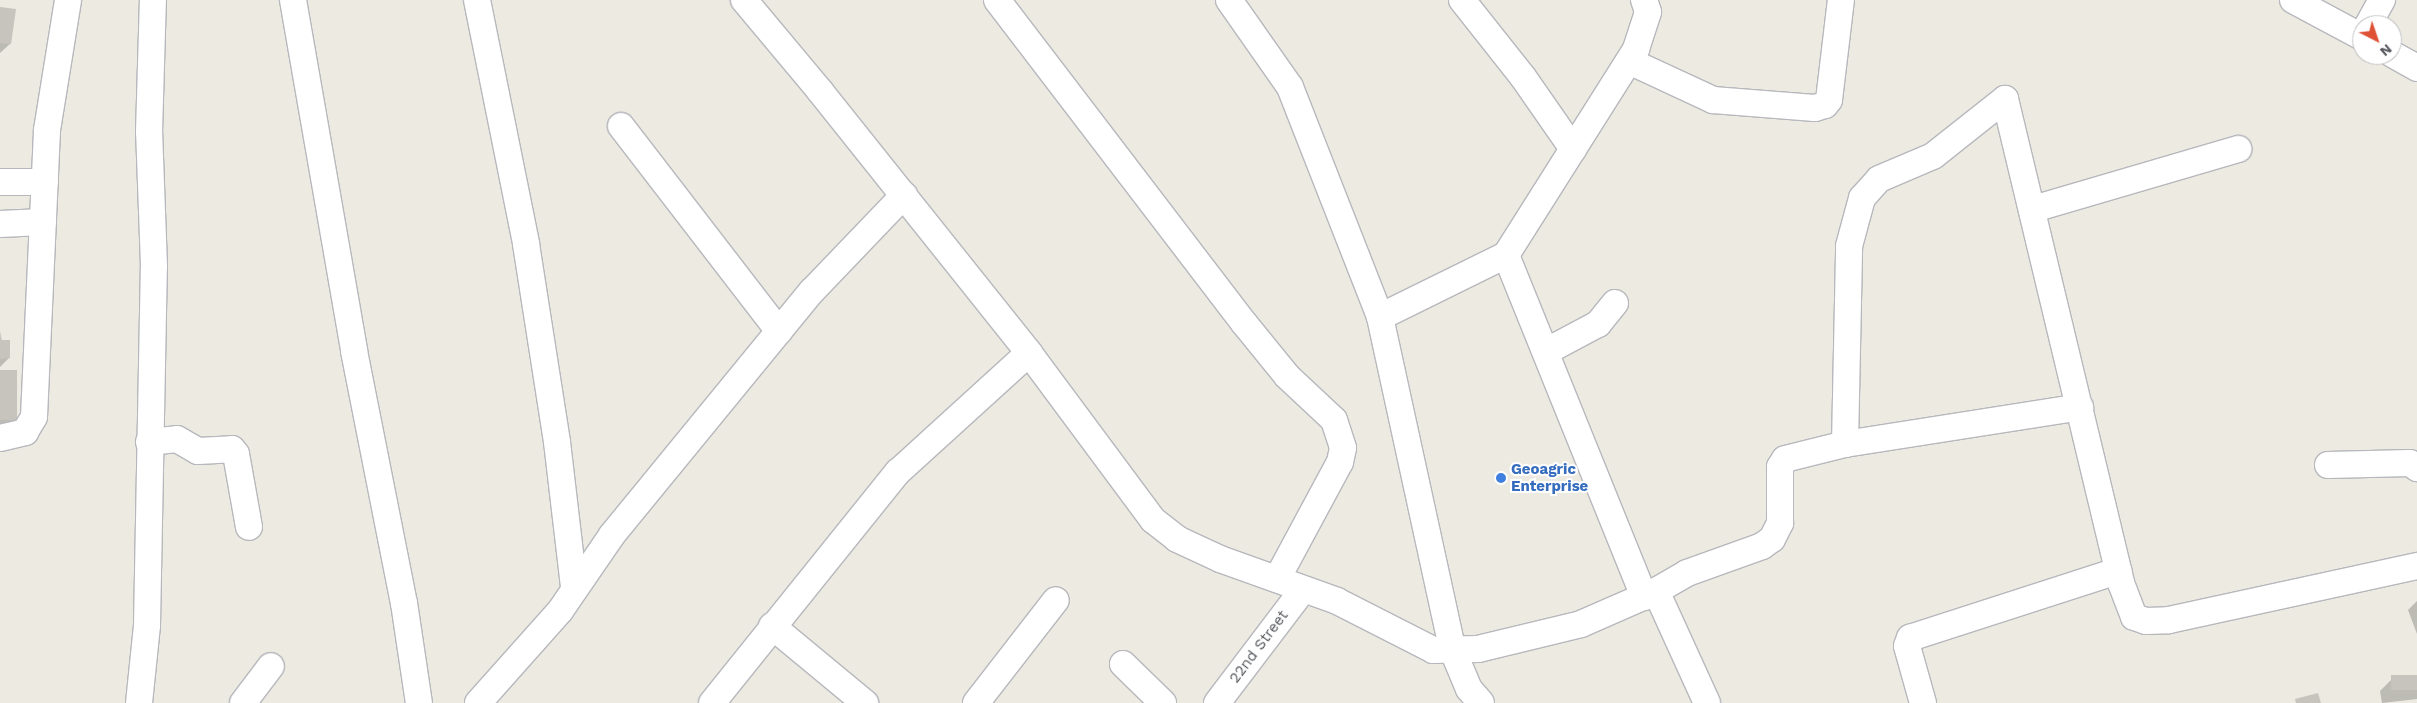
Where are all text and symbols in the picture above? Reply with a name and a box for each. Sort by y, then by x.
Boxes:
north arrow [2352,15,2402,65]
text: N [2377,41,2395,60]
place label: Geoagric Enterprise [1511,460,1588,495]
marker: Geoagric Enterprise [1495,472,1507,484]
street label: 22nd Street [1226,607,1292,687]

